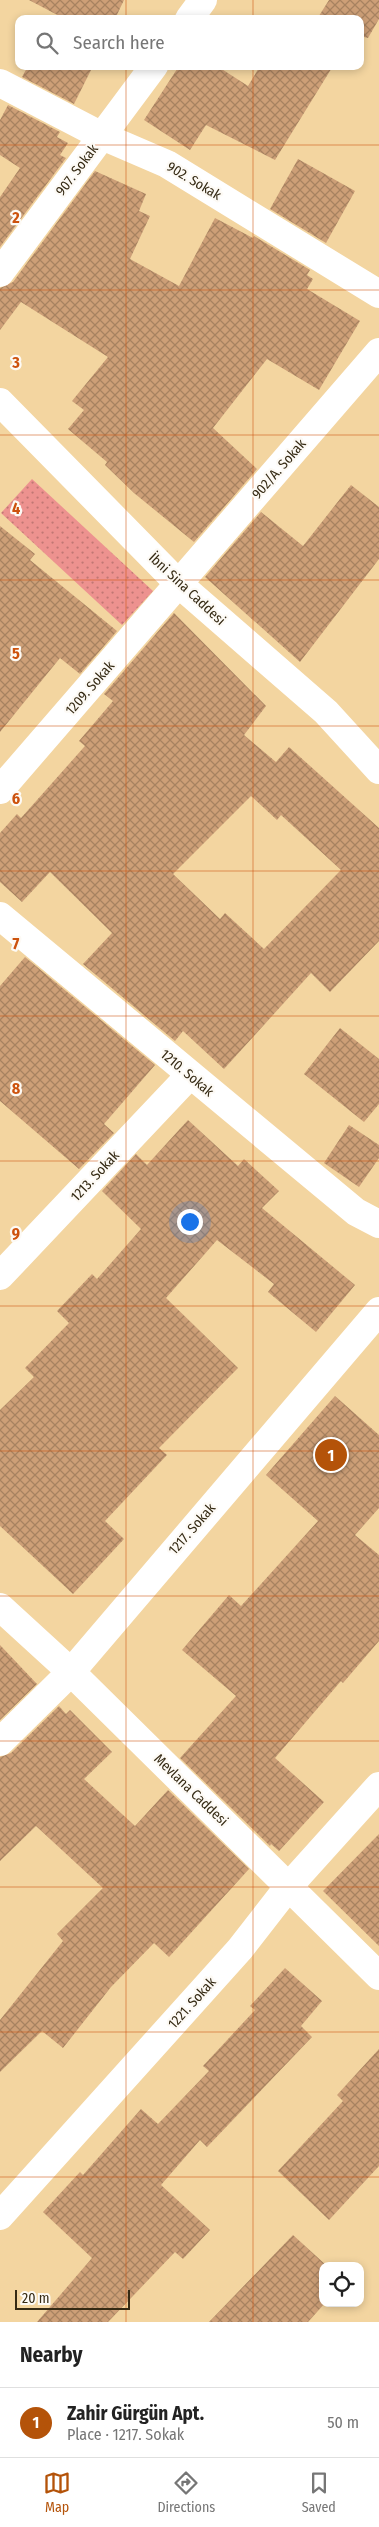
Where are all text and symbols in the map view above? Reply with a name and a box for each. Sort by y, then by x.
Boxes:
search box [15,15,364,70]
icon: search [33,29,61,57]
text: Search here [73,31,165,54]
street label: 907. Sokak [52,141,102,199]
street label: 902. Sokak [164,158,225,204]
text: 2 [11,208,20,227]
text: 3 [11,353,20,372]
street label: 902/A. Sokak [248,435,310,502]
text: 4 [12,499,20,518]
street label: İbni Sina Caddesi [145,549,229,629]
text: 5 [12,644,20,663]
street label: 1209. Sokak [62,657,118,718]
text: 6 [12,789,20,808]
text: 7 [13,934,20,953]
street label: 1210. Sokak [157,1046,217,1100]
text: 8 [12,1079,21,1098]
street label: 1213. Sokak [67,1147,123,1205]
your location [177,1209,203,1235]
text: 9 [12,1224,20,1243]
pin: 1 [315,1436,347,1474]
street label: 1217. Sokak [165,1499,219,1558]
street label: Mevlana Caddesi [150,1750,232,1830]
street label: 1221. Sokak [165,1973,220,2032]
map controls [319,2262,364,2307]
button: locate [319,2262,364,2307]
scale bar [15,2287,130,2310]
text: 20 m [22,2290,50,2307]
text: Nearby [20,2342,82,2368]
text: Zahir Gürgün Apt. [67,2402,204,2425]
text: 1 [33,2413,39,2432]
text: 50 m [327,2413,359,2432]
text: Place · 1217. Sokak [67,2425,184,2444]
tab: Map [43,2469,71,2516]
tab: Directions [157,2469,215,2516]
tab: Saved [302,2469,336,2516]

